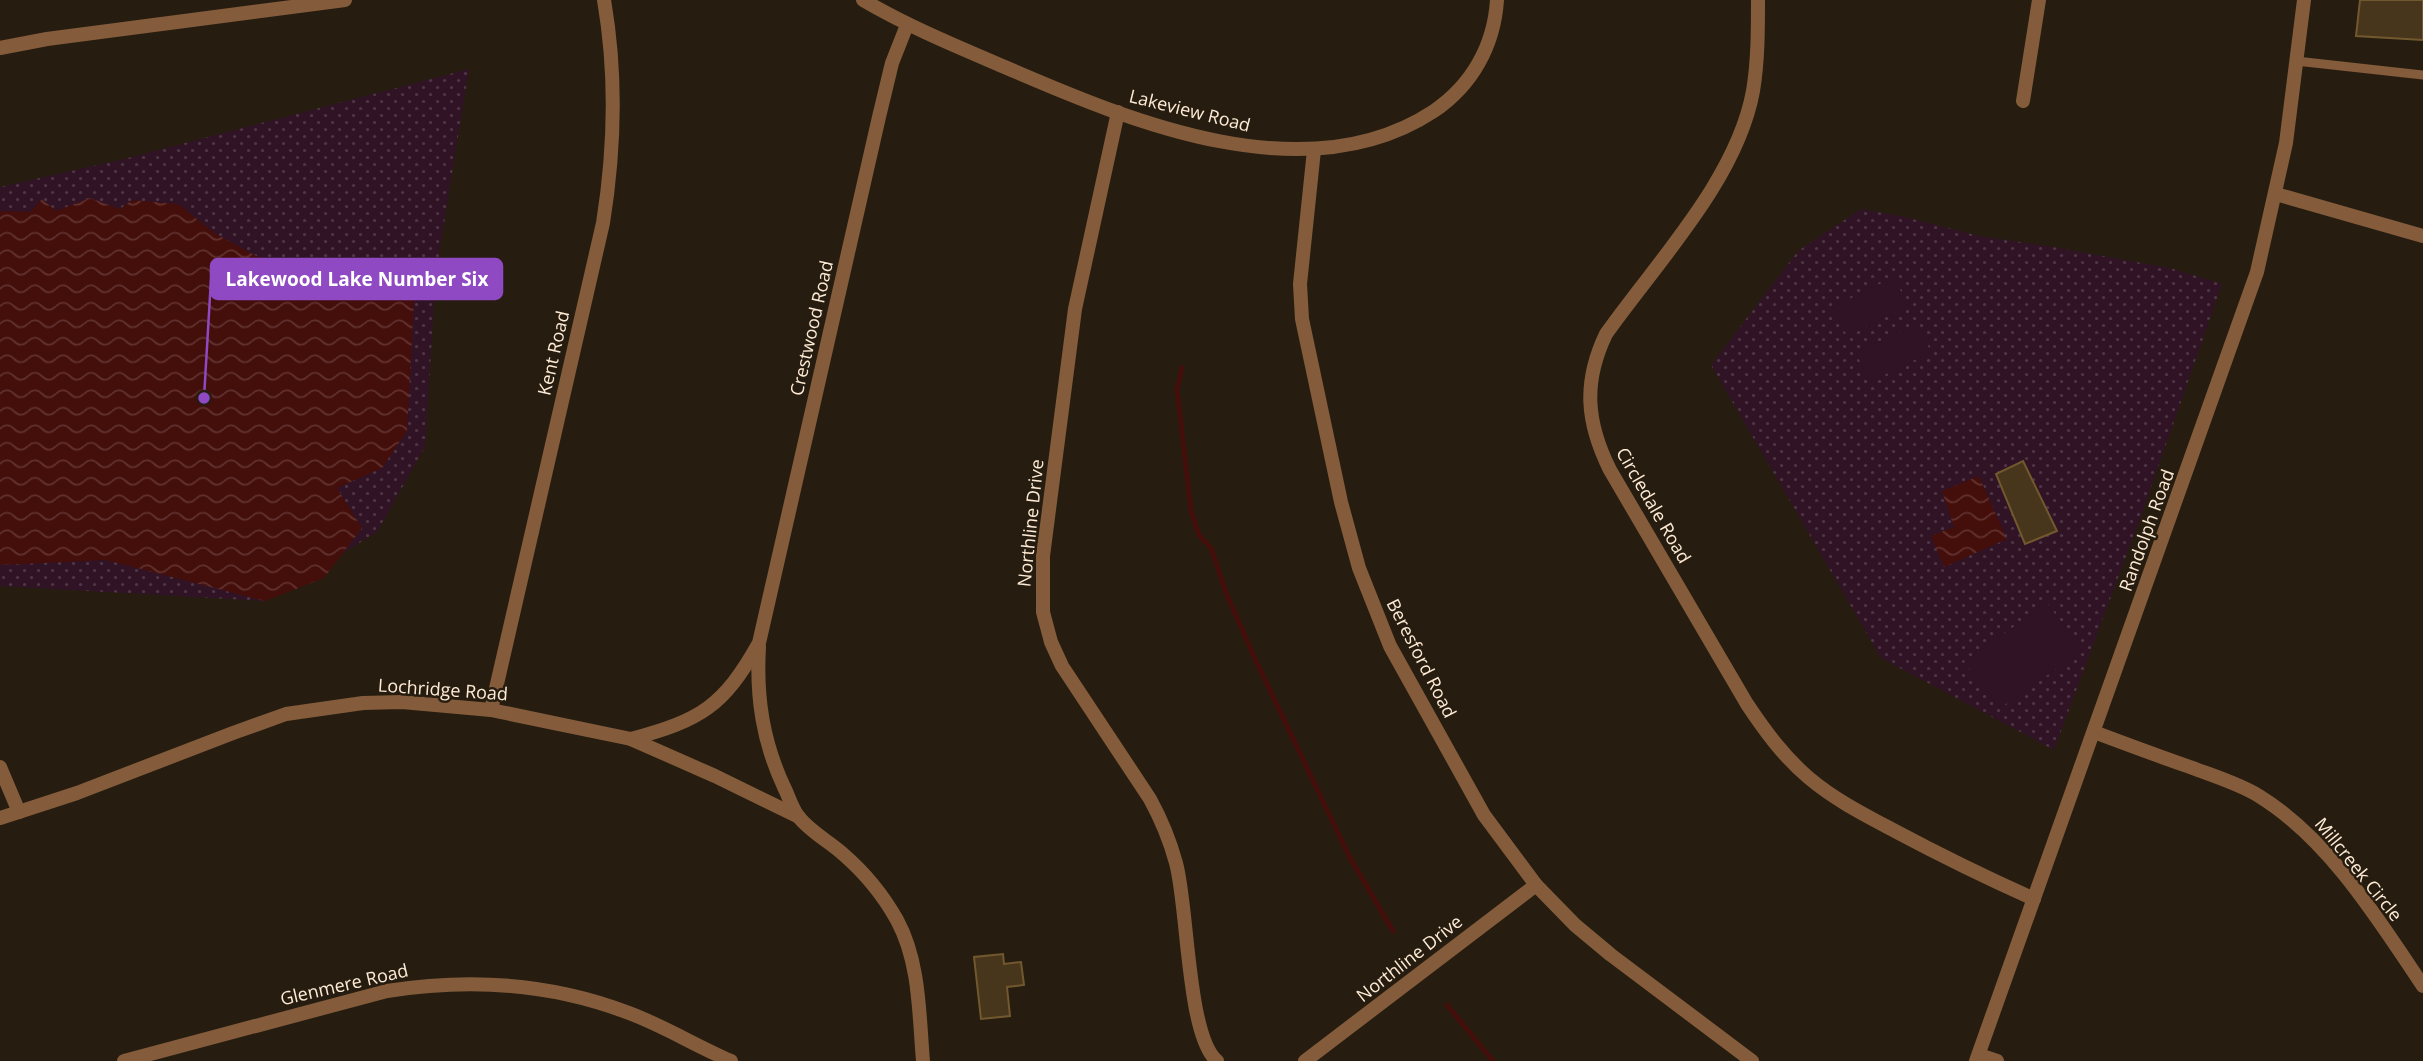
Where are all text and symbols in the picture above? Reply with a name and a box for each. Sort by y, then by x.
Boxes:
street label: Lakeview Road [1127,83,1253,137]
street label: Crestwood Road [784,258,838,398]
callout: Lakewood Lake Number Six [211,259,502,299]
text: Lakewood Lake Number Six [226,266,488,292]
street label: Kent Road [532,308,574,398]
street label: Circledale Road [1611,443,1697,567]
street label: Northline Drive [1011,458,1049,588]
street label: Randolph Road [2113,466,2179,594]
street label: Beresford Road [1382,594,1462,722]
street label: Lochridge Road [377,672,509,706]
street label: Millcreek Circle [2310,812,2408,926]
street label: Northline Drive [1351,909,1467,1007]
street label: Glenmere Road [278,958,410,1010]

